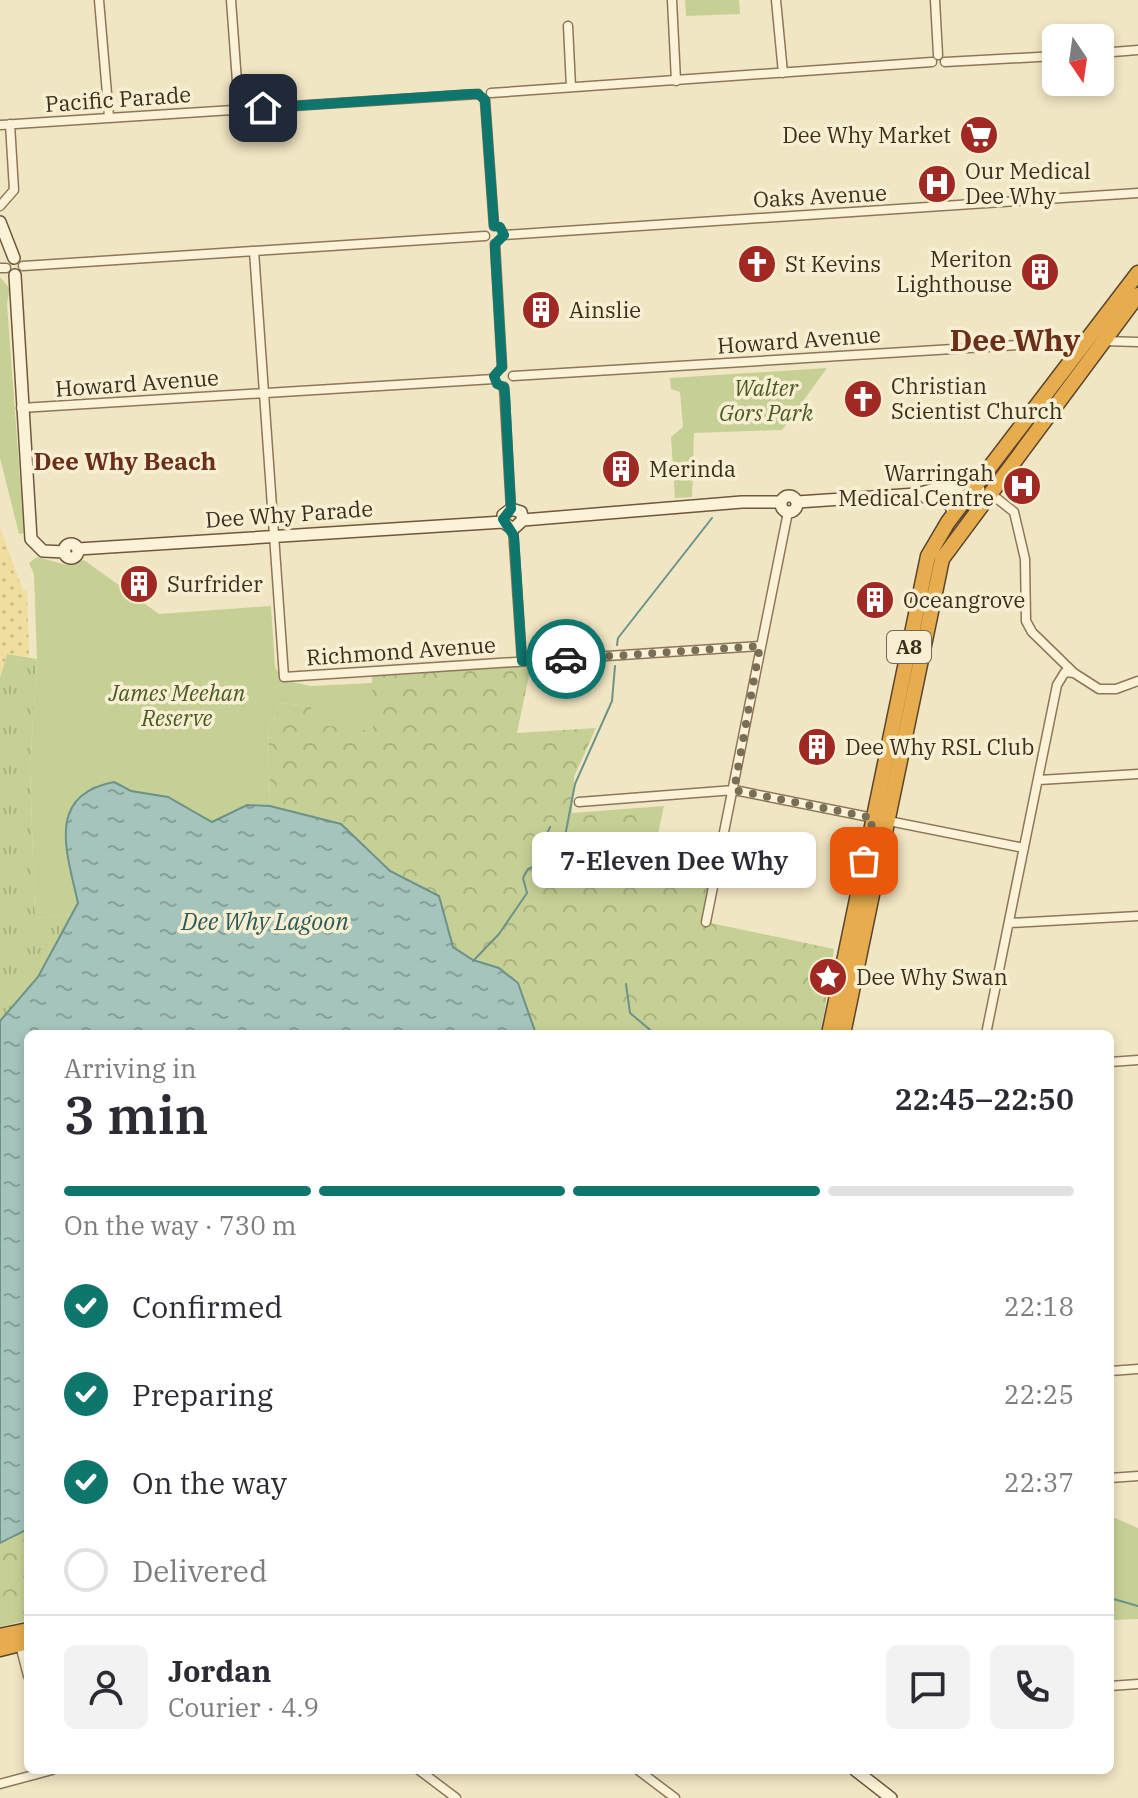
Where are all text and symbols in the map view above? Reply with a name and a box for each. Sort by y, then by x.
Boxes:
north arrow [1042,24,1114,96]
map controls [1042,24,1114,96]
pin [229,74,297,142]
street label: Pacific Parade [44,79,192,118]
icon: home [241,86,285,130]
supermarket icon: Dee Why Market [958,114,1000,156]
place label: Dee Why Market [782,120,951,149]
place label: Our Medical Dee Why [965,156,1091,210]
hospital icon: Our Medical Dee Why [916,163,958,205]
street label: Oaks Avenue [752,178,888,213]
church icon: St Kevins [736,243,778,285]
place label: Meriton Lighthouse [896,244,1012,298]
place label: St Kevins [785,249,881,278]
building icon: Meriton Lighthouse [1019,251,1061,293]
building icon: Ainslie [520,289,562,331]
place label: Ainslie [569,295,641,324]
street label: Howard Avenue [716,319,882,360]
district label: Dee Why [950,320,1080,359]
street label: Howard Avenue [54,362,220,403]
place label: Christian Scientist Church [891,371,1063,425]
park label: Walter Gors Park [719,373,813,427]
church icon: Christian Scientist Church [842,378,884,420]
district label: Dee Why Beach [34,445,216,477]
building icon: Merinda [600,448,642,490]
place label: Merinda [649,454,736,483]
place label: Warringah Medical Centre [838,458,994,512]
hospital icon: Warringah Medical Centre [1001,465,1043,507]
street label: Dee Why Parade [204,493,374,534]
building icon: Surfrider [118,563,160,605]
place label: Surfrider [167,569,263,598]
building icon: Oceangrove [854,579,896,621]
place label: Oceangrove [903,585,1025,614]
courier [526,619,606,699]
street label: Richmond Avenue [305,629,497,672]
road number: A8 [887,631,931,663]
icon: car [544,637,588,681]
park label: James Meehan Reserve [108,678,246,732]
building icon: Dee Why RSL Club [796,726,838,768]
place label: Dee Why RSL Club [845,732,1034,761]
pin [830,827,898,895]
callout: 7-Eleven Dee Why [532,833,816,889]
icon: bag [842,839,886,883]
text: 7-Eleven Dee Why [560,843,788,877]
water label: Dee Why Lagoon [180,905,349,937]
place icon: Dee Why Swan [807,956,849,998]
place label: Dee Why Swan [856,962,1008,991]
text: Arriving in [64,1051,197,1085]
text: 22:45–22:50 [894,1079,1074,1118]
text: 3 min [64,1081,209,1148]
text: On the way · 730 m [64,1208,297,1242]
icon: check [64,1284,108,1328]
text: Confirmed [132,1287,283,1326]
text: 22:18 [1004,1289,1074,1323]
icon: check [64,1372,108,1416]
text: Preparing [132,1375,273,1414]
text: 22:25 [1004,1377,1074,1411]
icon: check [64,1460,108,1504]
text: On the way [132,1463,287,1502]
text: 22:37 [1004,1465,1074,1499]
text: Delivered [132,1551,267,1590]
button: person [64,1645,148,1729]
button: chat [886,1645,970,1729]
button: phone [990,1645,1074,1729]
text: Jordan [168,1651,271,1690]
text: Courier · 4.9 [168,1690,319,1724]

